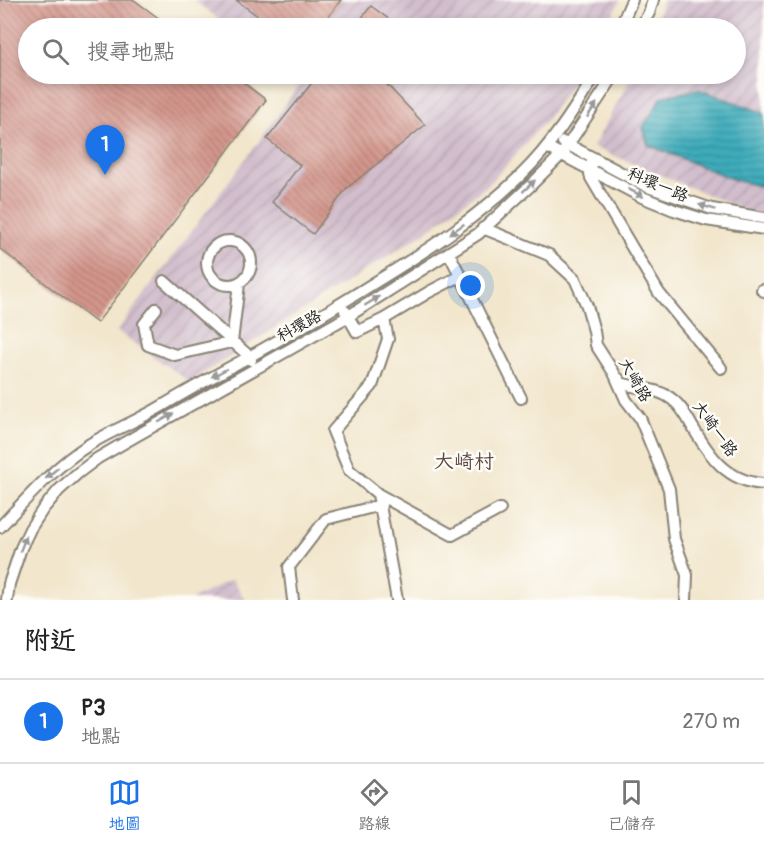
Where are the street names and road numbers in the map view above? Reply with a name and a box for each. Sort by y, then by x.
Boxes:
street label: 科環一路 [625,163,691,207]
street label: 科環路 [273,306,325,346]
street label: 大崎路 [614,354,656,406]
street label: 大崎一路 [688,397,742,461]

